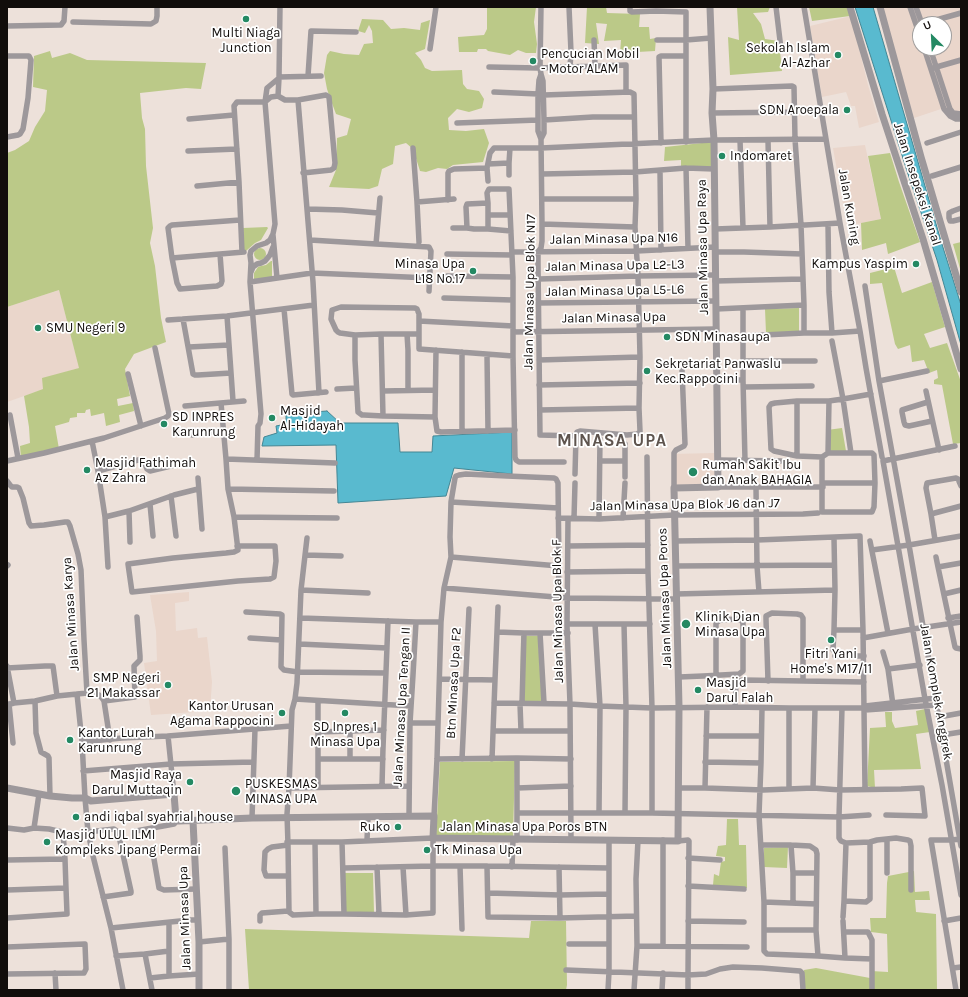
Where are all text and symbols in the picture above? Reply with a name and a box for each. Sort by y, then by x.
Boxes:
marker: Multi Niaga Junction [241,14,251,24]
north arrow [912,16,952,56]
text: U [921,18,933,33]
place label: Multi Niaga Junction [212,25,280,56]
place label: Sekolah Islam Al-Azhar [746,40,830,71]
place label: Pencucian Mobil - Motor ALAM [541,46,639,77]
marker: Sekolah Islam Al-Azhar [833,50,843,60]
marker: Pencucian Mobil - Motor ALAM [528,56,538,66]
place label: SDN Aroepala [759,102,839,118]
marker: SDN Aroepala [842,105,852,115]
street label: Jalan Insepeksi Kanal [890,121,944,247]
place label: Indomaret [730,148,792,164]
marker: Indomaret [717,151,727,161]
street label: Jalan Kuning [835,168,863,246]
street label: Jalan Minasa Upa Raya [694,179,712,315]
street label: Jalan Minasa Upa Blok N17 [521,214,539,370]
street label: Jalan Minasa Upa N16 [550,230,678,248]
place label: Minasa Upa L18 No.17 [395,256,465,287]
place label: Kampus Yaspim [811,256,908,272]
street label: Jalan Minasa Upa L2-L3 [545,257,685,275]
marker: Kampus Yaspim [911,259,921,269]
marker: Minasa Upa L18 No.17 [468,266,478,276]
street label: Jalan Minasa Upa L5-L6 [545,282,685,300]
street label: Jalan Minasa Upa [562,309,666,327]
place label: SMU Negeri 9 [46,320,125,336]
marker: SMU Negeri 9 [33,323,43,333]
place label: SDN Minasaupa [675,329,770,345]
marker: SDN Minasaupa [662,332,672,342]
place label: Sekretariat Panwaslu Kec.Rappocini [655,356,781,387]
marker: Sekretariat Panwaslu Kec.Rappocini [642,366,652,376]
place label: Masjid Al-Hidayah [280,403,344,434]
place label: SD INPRES Karunrung [172,409,235,440]
marker: Masjid Al-Hidayah [267,413,277,423]
marker: SD INPRES Karunrung [159,419,169,429]
district label: MINASA UPA [557,431,667,451]
place label: Masjid Fathimah Az Zahra [95,455,196,486]
place label: Rumah Sakit Ibu dan Anak BAHAGIA [702,457,812,488]
marker: Masjid Fathimah Az Zahra [82,465,92,475]
marker: Rumah Sakit Ibu dan Anak BAHAGIA [687,466,699,478]
street label: Jalan Minasa Upa Blok J6 dan J7 [590,496,780,514]
street label: Jalan Minasa Upa Poros [655,528,675,668]
street label: Jalan Minasa Upa Blok F [549,539,567,683]
street label: Jalan Minasa Karya [59,557,83,671]
place label: Klinik Dian Minasa Upa [695,609,765,640]
marker: Klinik Dian Minasa Upa [680,618,692,630]
street label: Jalan Komplek Anggrek [916,623,956,761]
street label: Jalan Minasa Upa Tengan II [390,627,414,787]
street label: Btn Minasa Upa F2 [443,627,465,739]
marker: Fitri Yani Home's M17/11 [826,635,836,645]
place label: Fitri Yani Home's M17/11 [790,646,872,677]
place label: SMP Negeri 21 Makassar [87,670,160,701]
place label: Masjid Darul Falah [706,675,773,706]
marker: SMP Negeri 21 Makassar [163,680,173,690]
marker: Masjid Darul Falah [693,685,703,695]
place label: Kantor Urusan Agama Rappocini [170,698,274,729]
marker: Kantor Urusan Agama Rappocini [277,708,287,718]
marker: SD Inpres 1 Minasa Upa [340,708,350,718]
place label: SD Inpres 1 Minasa Upa [310,719,380,750]
place label: Kantor Lurah Karunrung [78,725,154,756]
marker: Kantor Lurah Karunrung [65,735,75,745]
place label: Masjid Raya Darul Muttaqin [92,767,182,798]
place label: PUSKESMAS MINASA UPA [245,776,318,807]
marker: Masjid Raya Darul Muttaqin [185,777,195,787]
marker: PUSKESMAS MINASA UPA [230,785,242,797]
place label: andi iqbal syahrial house [84,809,233,825]
marker: andi iqbal syahrial house [71,812,81,822]
place label: Ruko [360,819,390,835]
street label: Jalan Minasa Upa Poros BTN [441,819,607,835]
marker: Ruko [393,822,403,832]
place label: Masjid ULUL ILMI Kompleks Jipang Permai [55,827,201,858]
marker: Masjid ULUL ILMI Kompleks Jipang Permai [42,837,52,847]
place label: Tk Minasa Upa [435,842,522,858]
marker: Tk Minasa Upa [422,845,432,855]
street label: Jalan Minasa Upa [175,866,195,970]

